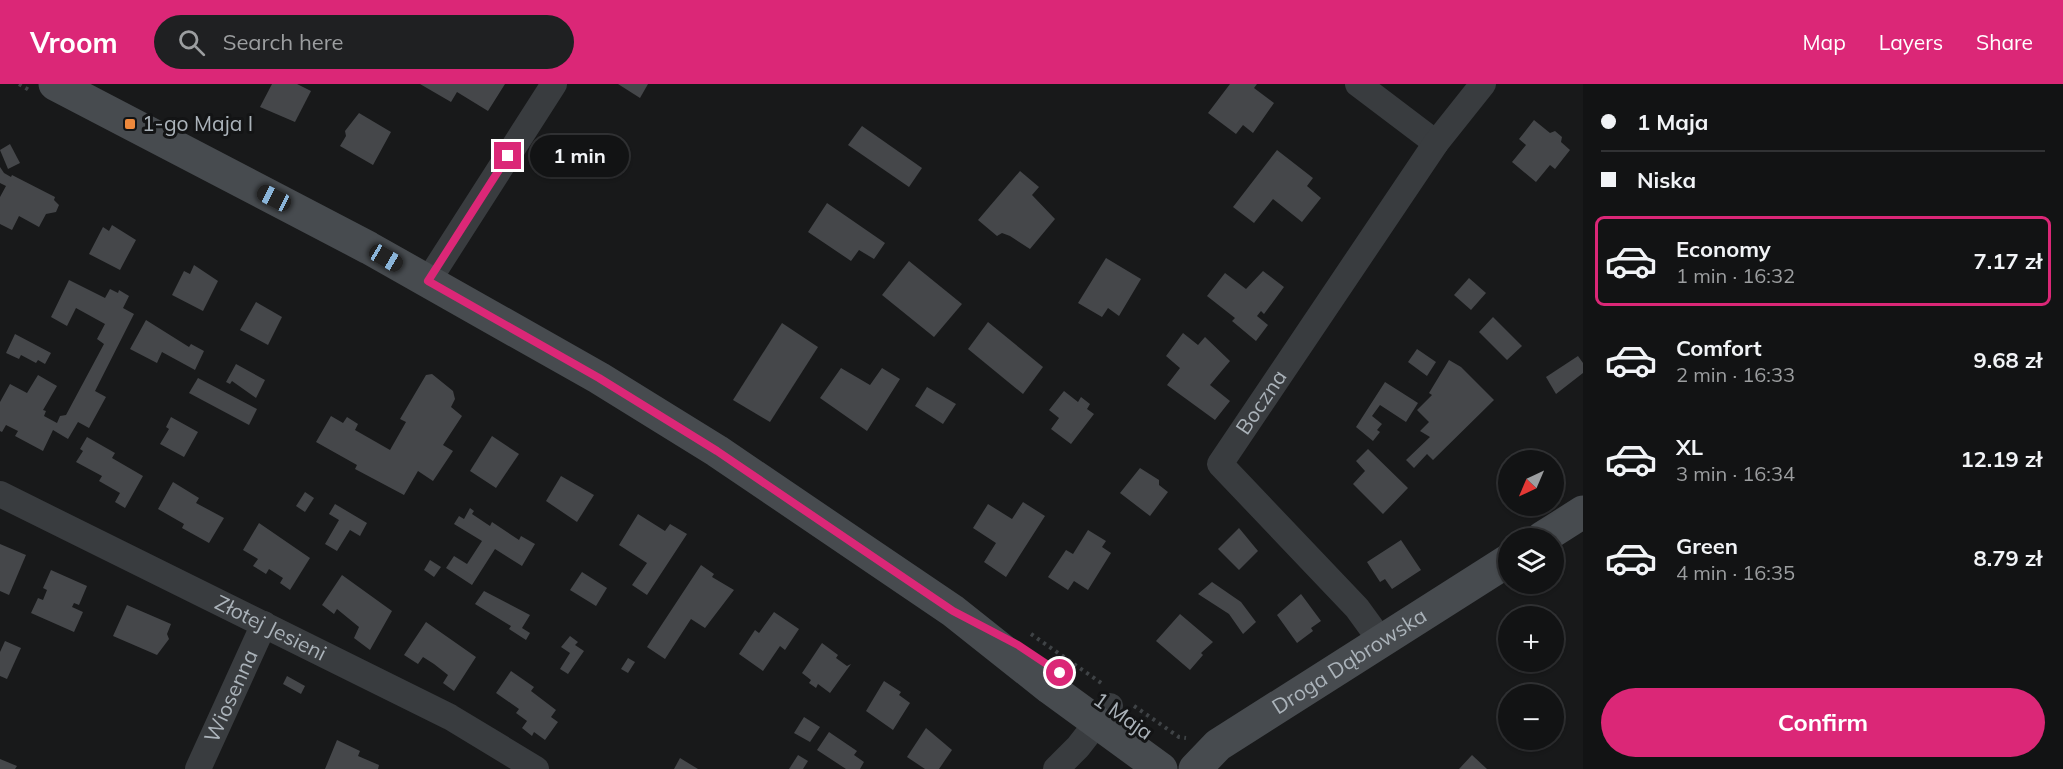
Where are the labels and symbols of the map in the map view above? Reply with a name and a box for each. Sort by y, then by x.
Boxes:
place label: 1-go Maja I [142,110,253,136]
marker: 1-go Maja I [123,117,137,131]
callout: 1 min [529,135,628,177]
route end [494,142,521,169]
car [254,182,294,214]
car [366,241,406,275]
street label: Boczna [1230,364,1292,439]
north arrow [1498,450,1564,516]
street label: Złotej Jesieni [211,589,331,666]
street label: Droga Dąbrowska [1267,602,1431,719]
street label: Wiosenna [198,645,263,746]
route start [1046,659,1073,686]
street label: 1 Maja [1089,686,1158,745]

